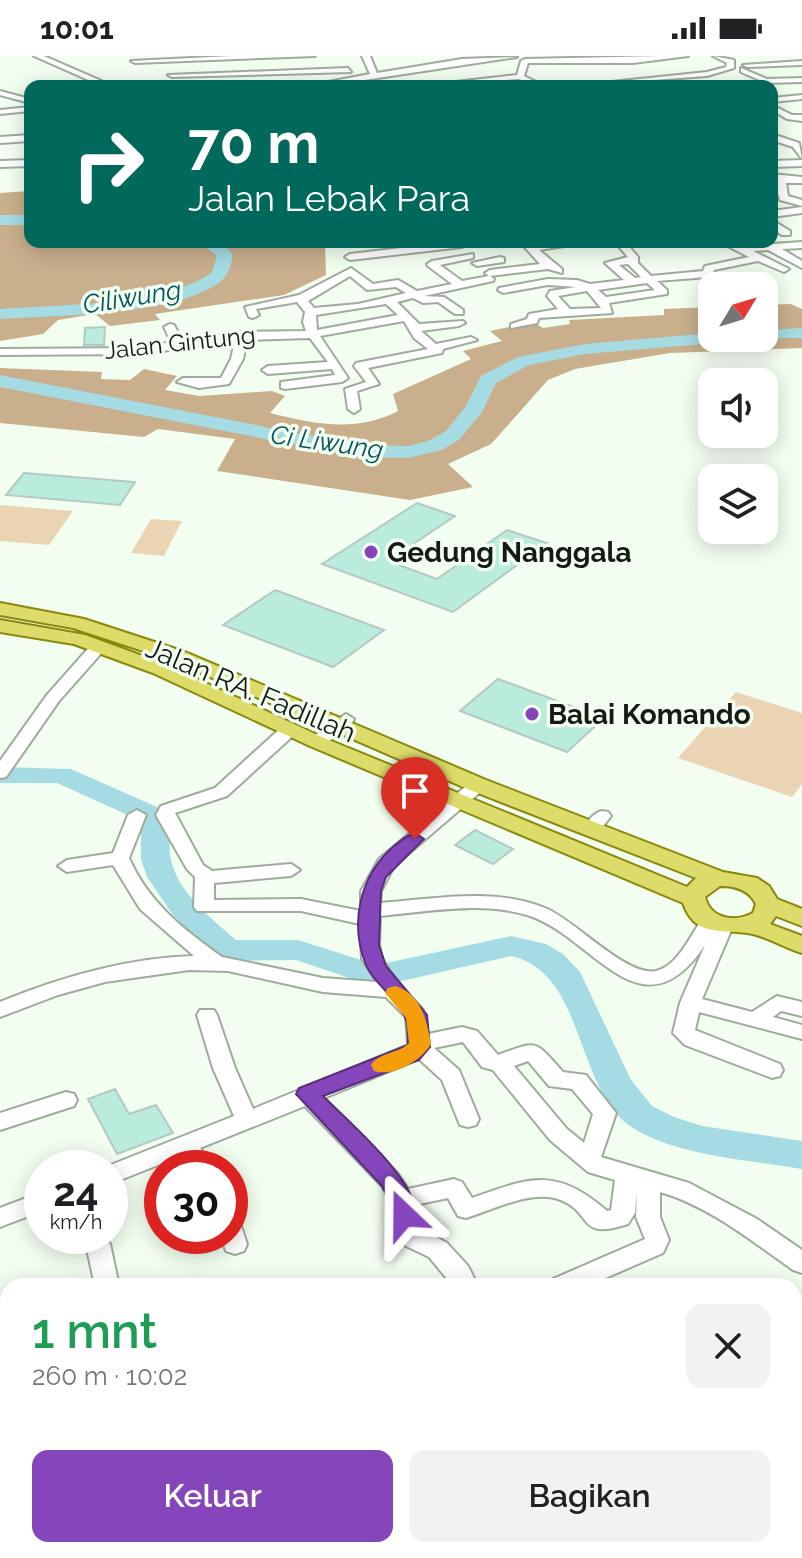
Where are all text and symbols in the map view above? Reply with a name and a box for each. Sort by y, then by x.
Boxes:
text: 10:01 [40,11,114,46]
text: 70 m [188,110,319,176]
icon: right [56,112,160,216]
text: Jalan Lebak Para [188,177,470,219]
north arrow [698,272,778,352]
map controls [698,272,778,544]
water label: Ciliwung [81,274,183,320]
street label: Jalan Gintung [103,320,257,365]
button: sound [698,368,778,448]
water label: Ci Liwung [269,419,385,465]
button: layers [698,464,778,544]
place label: Gedung Nanggala [387,536,632,569]
marker: Gedung Nanggala [362,543,380,561]
street label: Jalan RA. Fadillah [141,631,361,750]
place label: Balai Komando [548,698,751,731]
marker: Balai Komando [523,705,541,723]
pin [381,757,449,839]
icon: arrive [393,769,437,813]
speed limit sign: 30 [144,1150,248,1254]
text: 24 [53,1168,99,1215]
position arrow [362,1173,446,1257]
text: km/h [50,1210,102,1234]
text: 1 mnt [32,1303,157,1359]
button: close [686,1304,770,1388]
text: 260 m · 10:02 [32,1361,187,1391]
button: Keluar [32,1450,393,1542]
button: Bagikan [409,1450,770,1542]

